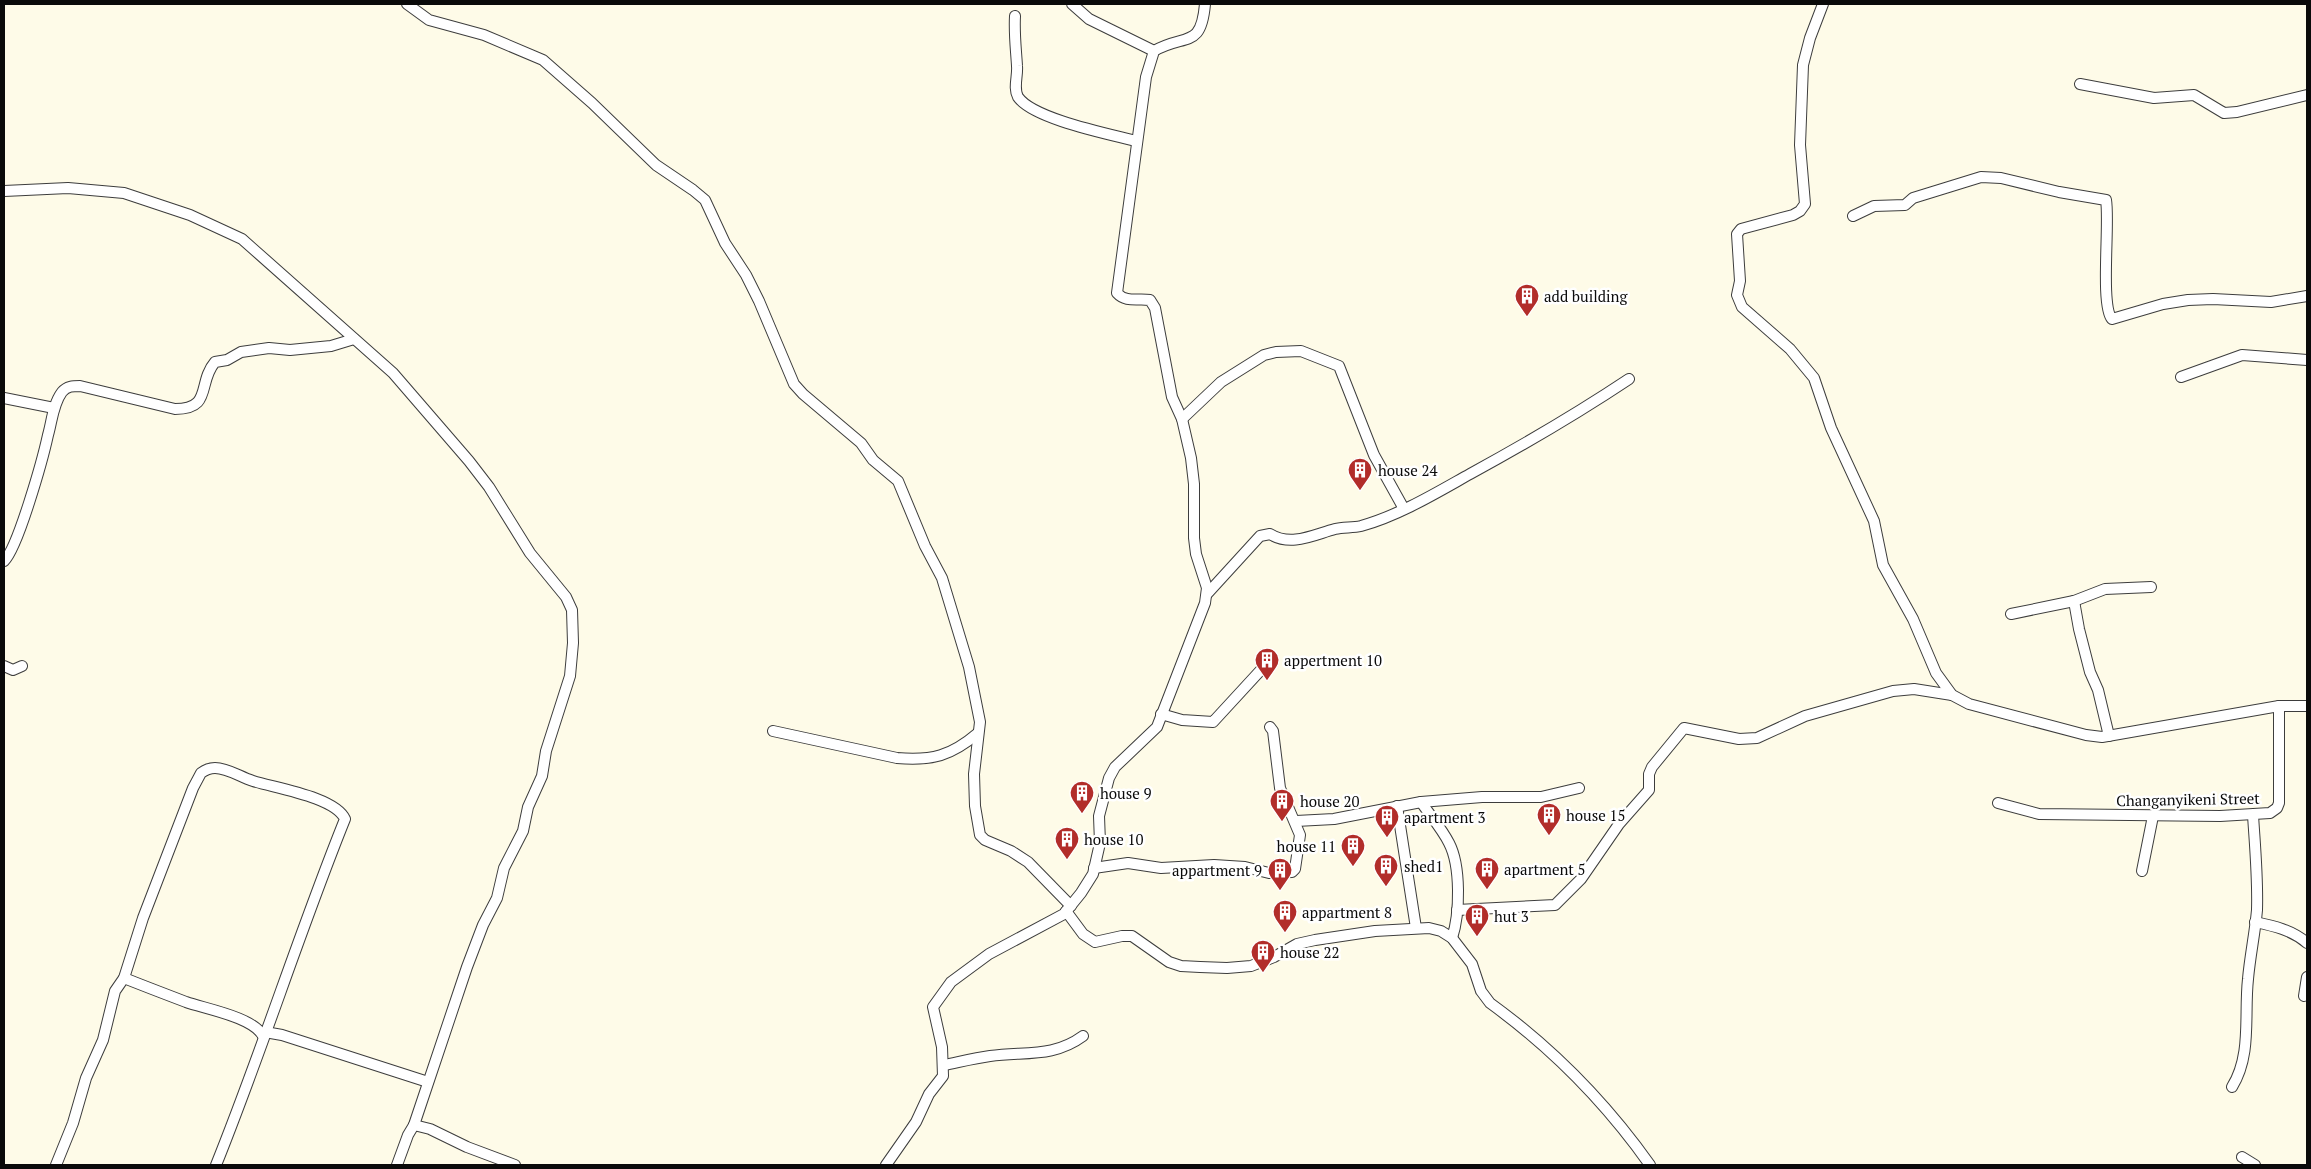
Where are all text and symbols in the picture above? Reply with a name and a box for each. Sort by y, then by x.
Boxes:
building icon: add building [1514,283,1540,317]
place label: add building [1544,286,1628,306]
building icon: house 24 [1347,457,1373,491]
place label: house 24 [1378,460,1437,480]
building icon: appertment 10 [1254,647,1280,681]
place label: appertment 10 [1284,650,1382,670]
building icon: house 9 [1069,780,1095,814]
place label: house 9 [1100,783,1151,803]
building icon: house 20 [1269,788,1295,822]
street label: Changanyikeni Street [2116,788,2260,810]
place label: house 20 [1300,791,1359,811]
building icon: house 15 [1536,802,1562,836]
building icon: apartment 3 [1374,804,1400,838]
place label: house 15 [1566,805,1625,825]
place label: apartment 3 [1404,807,1486,827]
building icon: house 10 [1054,826,1080,860]
place label: house 10 [1084,829,1143,849]
building icon: house 11 [1340,833,1366,867]
place label: house 11 [1277,836,1336,856]
building icon: shed1 [1373,853,1399,887]
place label: shed1 [1404,856,1443,876]
building icon: apartment 5 [1474,856,1500,890]
building icon: appartment 9 [1267,857,1293,891]
place label: apartment 5 [1504,859,1586,879]
place label: appartment 9 [1172,860,1262,880]
building icon: appartment 8 [1272,899,1298,933]
place label: appartment 8 [1302,902,1392,922]
building icon: hut 3 [1464,903,1490,937]
place label: hut 3 [1494,906,1529,926]
building icon: house 22 [1250,939,1276,973]
place label: house 22 [1280,942,1339,962]

